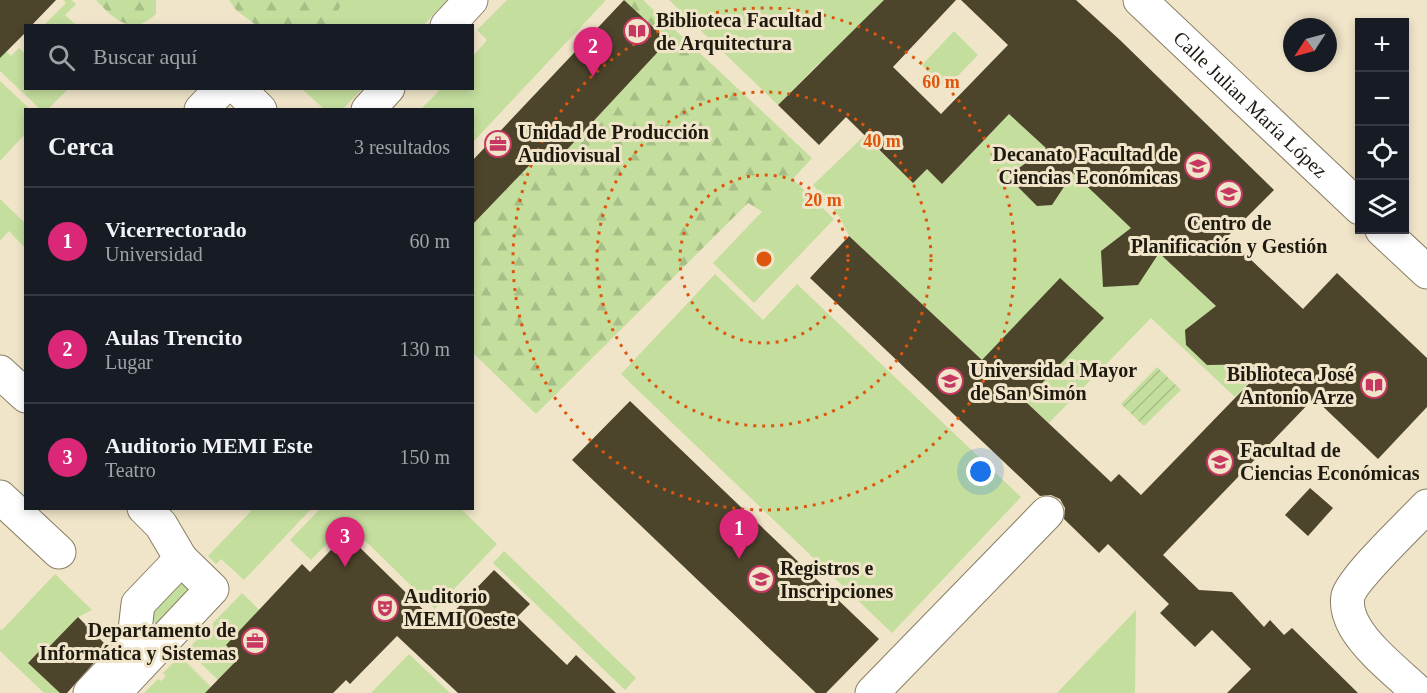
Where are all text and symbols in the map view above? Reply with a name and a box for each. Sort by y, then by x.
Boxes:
place label: Biblioteca Facultad de Arquitectura [656,9,822,55]
library icon: Biblioteca Facultad de Arquitectura [622,16,652,46]
north arrow [1283,18,1337,72]
map controls [1355,18,1409,234]
button: + [1355,18,1409,72]
search box [24,24,474,90]
street label: Calle Julian María López [1169,27,1332,182]
pin: 2 [574,28,612,77]
icon: search [45,41,78,74]
text: Buscar aquí [93,44,197,69]
text: 60 m [922,72,960,92]
button: − [1355,72,1409,126]
place label: Unidad de Producción Audiovisual [518,121,709,166]
button: locate [1355,126,1409,180]
office icon: Unidad de Producción Audiovisual [483,129,513,159]
text: 40 m [863,131,901,151]
text: Cerca [48,132,114,161]
text: 3 resultados [354,136,450,158]
place label: Decanato Facultad de Ciencias Económicas [992,143,1178,188]
school or university icon: Decanato Facultad de Ciencias Económicas [1183,151,1213,181]
school or university icon: Centro de Planificación y Gestión [1214,179,1244,209]
button: layers [1355,180,1409,234]
text: 20 m [804,190,842,210]
place label: Centro de Planificación y Gestión [1131,212,1327,258]
text: Vicerrectorado [105,217,247,242]
text: 1 [63,230,73,252]
text: 60 m [409,230,450,252]
text: Universidad [105,243,203,265]
centre of rings [754,249,774,269]
text: Aulas Trencito [105,325,243,350]
text: 2 [63,338,73,360]
text: 130 m [399,338,450,360]
text: Lugar [105,351,153,373]
place label: Universidad Mayor de San Simón [970,359,1137,404]
place label: Biblioteca José Antonio Arze [1227,363,1354,408]
school or university icon: Universidad Mayor de San Simón [935,366,965,396]
library icon: Biblioteca José Antonio Arze [1359,370,1389,400]
text: Auditorio MEMI Este [105,433,313,458]
place label: Facultad de Ciencias Económicas [1240,439,1420,484]
text: 3 [63,446,73,468]
text: 150 m [399,446,450,468]
school or university icon: Facultad de Ciencias Económicas [1205,447,1235,477]
your location [966,457,995,486]
text: Teatro [105,459,156,481]
pin: 1 [720,510,758,559]
pin: 3 [326,518,364,567]
place label: Registros e Inscripciones [780,557,894,603]
school or university icon: Registros e Inscripciones [746,564,776,594]
place label: Auditorio MEMI Oeste [404,585,516,630]
theatre icon: Auditorio MEMI Oeste [370,593,400,623]
place label: Departamento de Informática y Sistemas [39,619,236,665]
office icon: Departamento de Informática y Sistemas [240,626,270,656]

